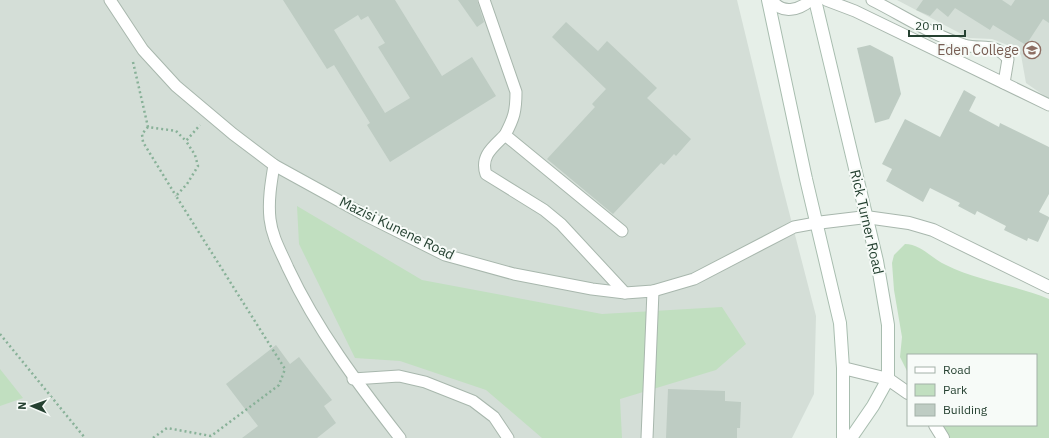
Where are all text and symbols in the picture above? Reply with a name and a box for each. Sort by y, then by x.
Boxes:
scale bar [909,12,965,38]
text: 20 m [915,18,943,33]
school or university icon: Eden College [1022,40,1042,60]
place label: Eden College [937,41,1019,59]
street label: Rick Turner Road [846,168,888,276]
street label: Mazisi Kunene Road [336,192,458,264]
legend [907,354,1037,426]
text: Road [943,362,971,377]
text: Park [943,382,968,397]
north arrow [12,386,52,426]
text: N [15,401,29,410]
text: Building [943,402,988,417]

